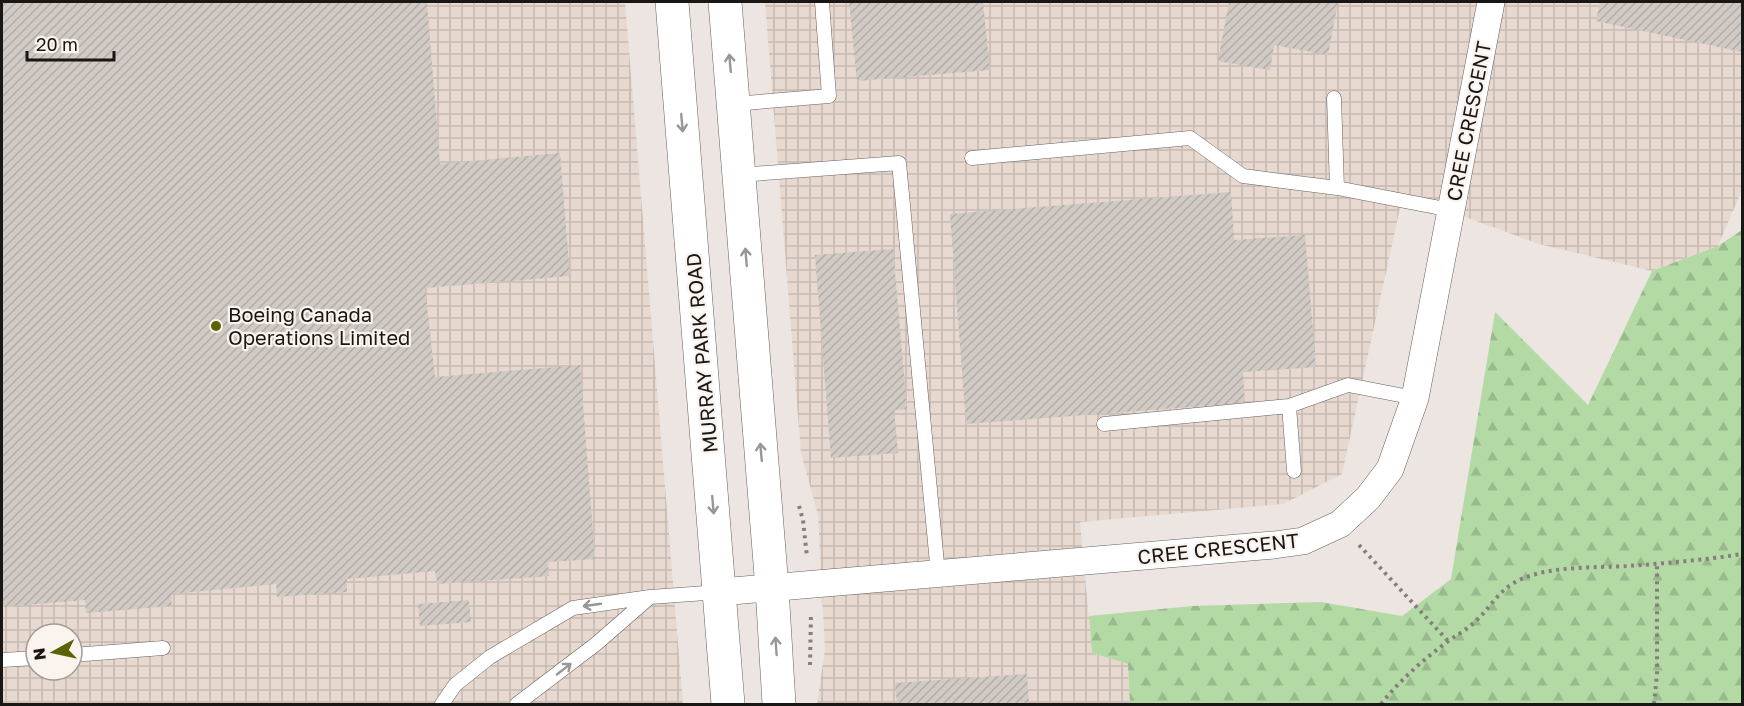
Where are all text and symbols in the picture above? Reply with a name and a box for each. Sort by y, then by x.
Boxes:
scale bar [27,24,114,62]
text: 20 m [36,33,78,55]
street label: CREE CRESCENT [1441,39,1495,203]
one-way arrow [724,53,735,73]
one-way arrow [677,112,688,132]
one-way arrow [740,248,751,268]
street label: MURRAY PARK ROAD [680,252,722,454]
place label: Boeing Canada Operations Limited [228,302,410,349]
marker: Boeing Canada Operations Limited [209,319,223,333]
one-way arrow [755,442,766,462]
one-way arrow [708,495,719,515]
street label: CREE CRESCENT [1136,528,1300,568]
one-way arrow [582,600,602,611]
north arrow [24,622,84,682]
one-way arrow [770,637,781,657]
text: N [28,647,50,662]
one-way arrow [555,662,571,675]

